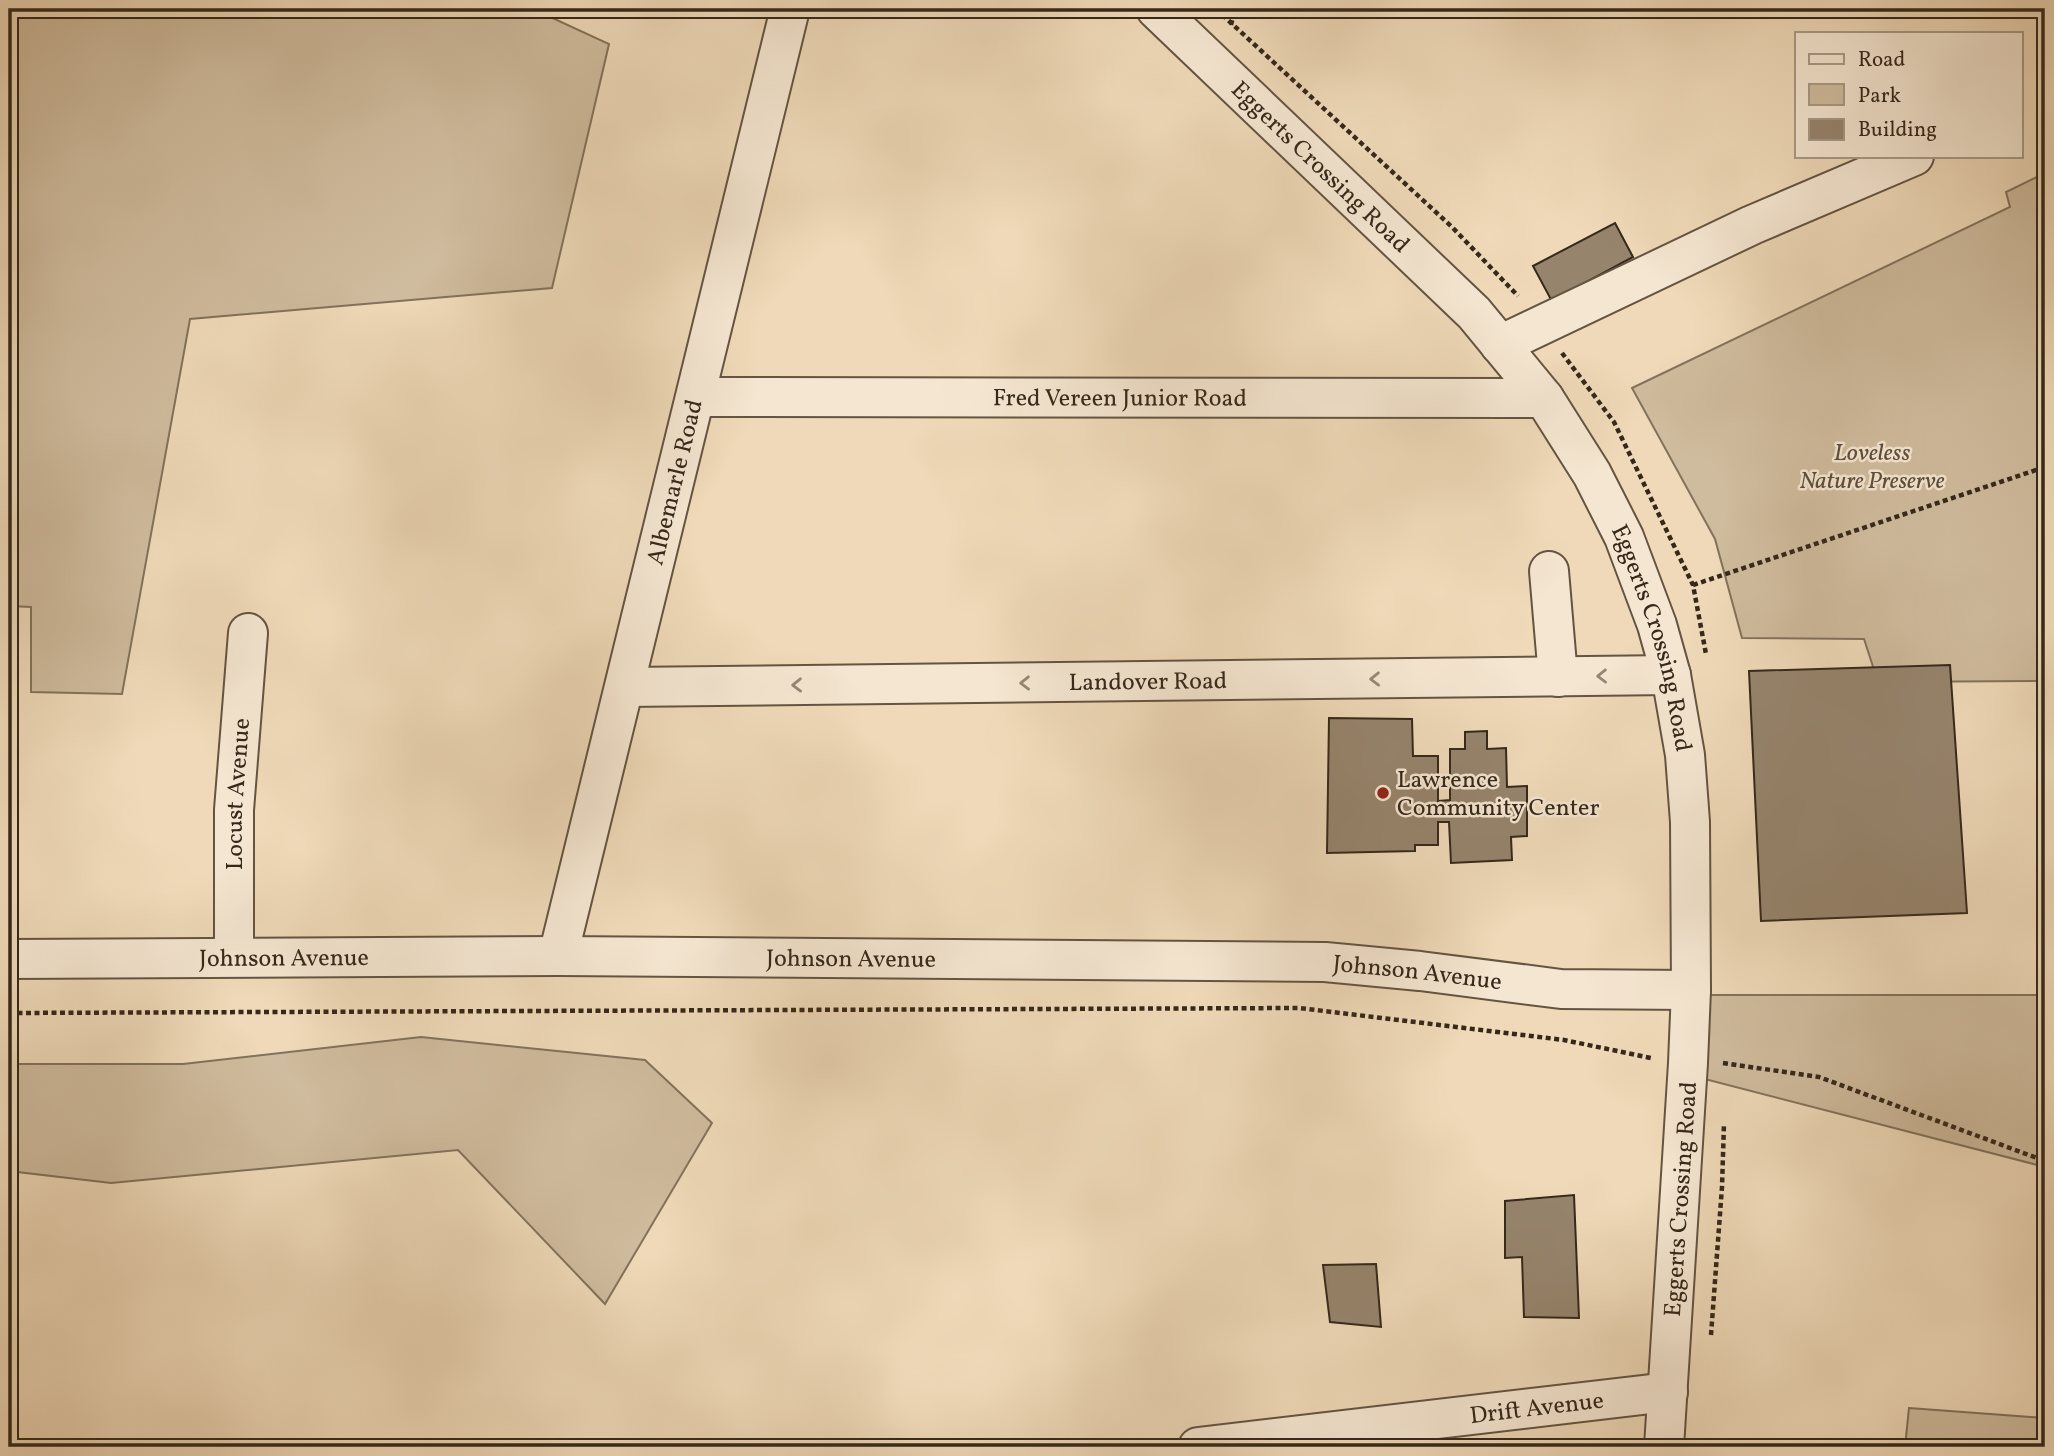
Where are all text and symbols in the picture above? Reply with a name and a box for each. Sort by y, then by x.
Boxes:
legend [1795,32,2022,158]
text: Road [1858,46,1905,75]
street label: Eggerts Crossing Road [1222,74,1416,262]
text: Park [1858,82,1901,111]
text: Building [1858,116,1937,145]
street label: Fred Vereen Junior Road [993,382,1247,417]
street label: Albemarle Road [639,396,713,569]
park label: Loveless Nature Preserve [1799,437,1945,499]
street label: Eggerts Crossing Road [1601,519,1699,755]
street label: Landover Road [1068,665,1228,701]
one-way arrow [1597,668,1607,684]
one-way arrow [1369,671,1380,687]
one-way arrow [1019,675,1030,691]
one-way arrow [792,678,803,693]
street label: Locust Avenue [219,717,260,870]
place label: Lawrence Community Center [1397,764,1600,826]
marker: Lawrence Community Center [1375,785,1391,801]
street label: Johnson Avenue [199,942,369,977]
street label: Johnson Avenue [766,943,936,978]
street label: Johnson Avenue [1331,948,1504,1000]
street label: Eggerts Crossing Road [1657,1080,1707,1318]
street label: Drift Avenue [1468,1385,1606,1434]

